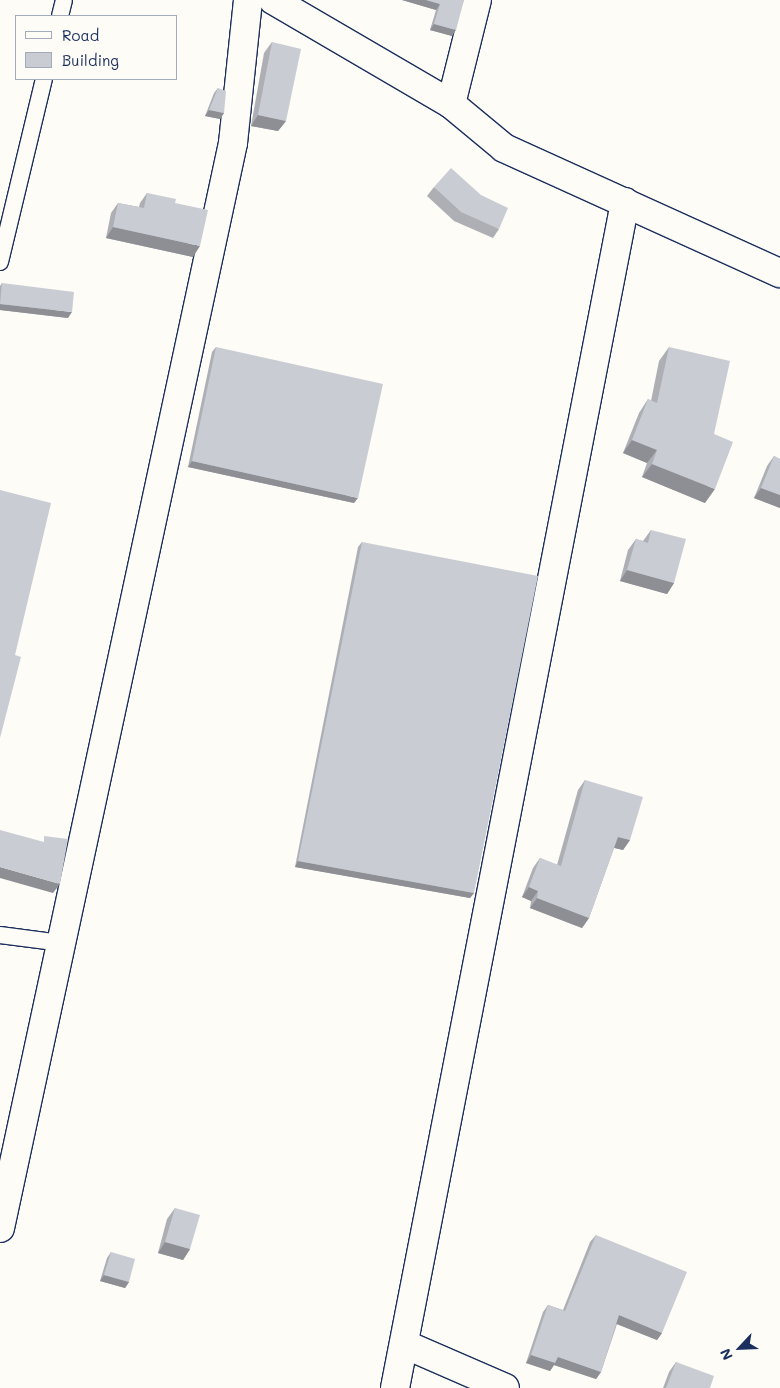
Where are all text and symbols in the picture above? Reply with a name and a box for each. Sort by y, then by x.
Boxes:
legend [15,15,178,80]
text: Road [62,25,99,45]
text: Building [62,50,119,70]
north arrow [715,1323,765,1373]
text: N [715,1346,737,1363]

